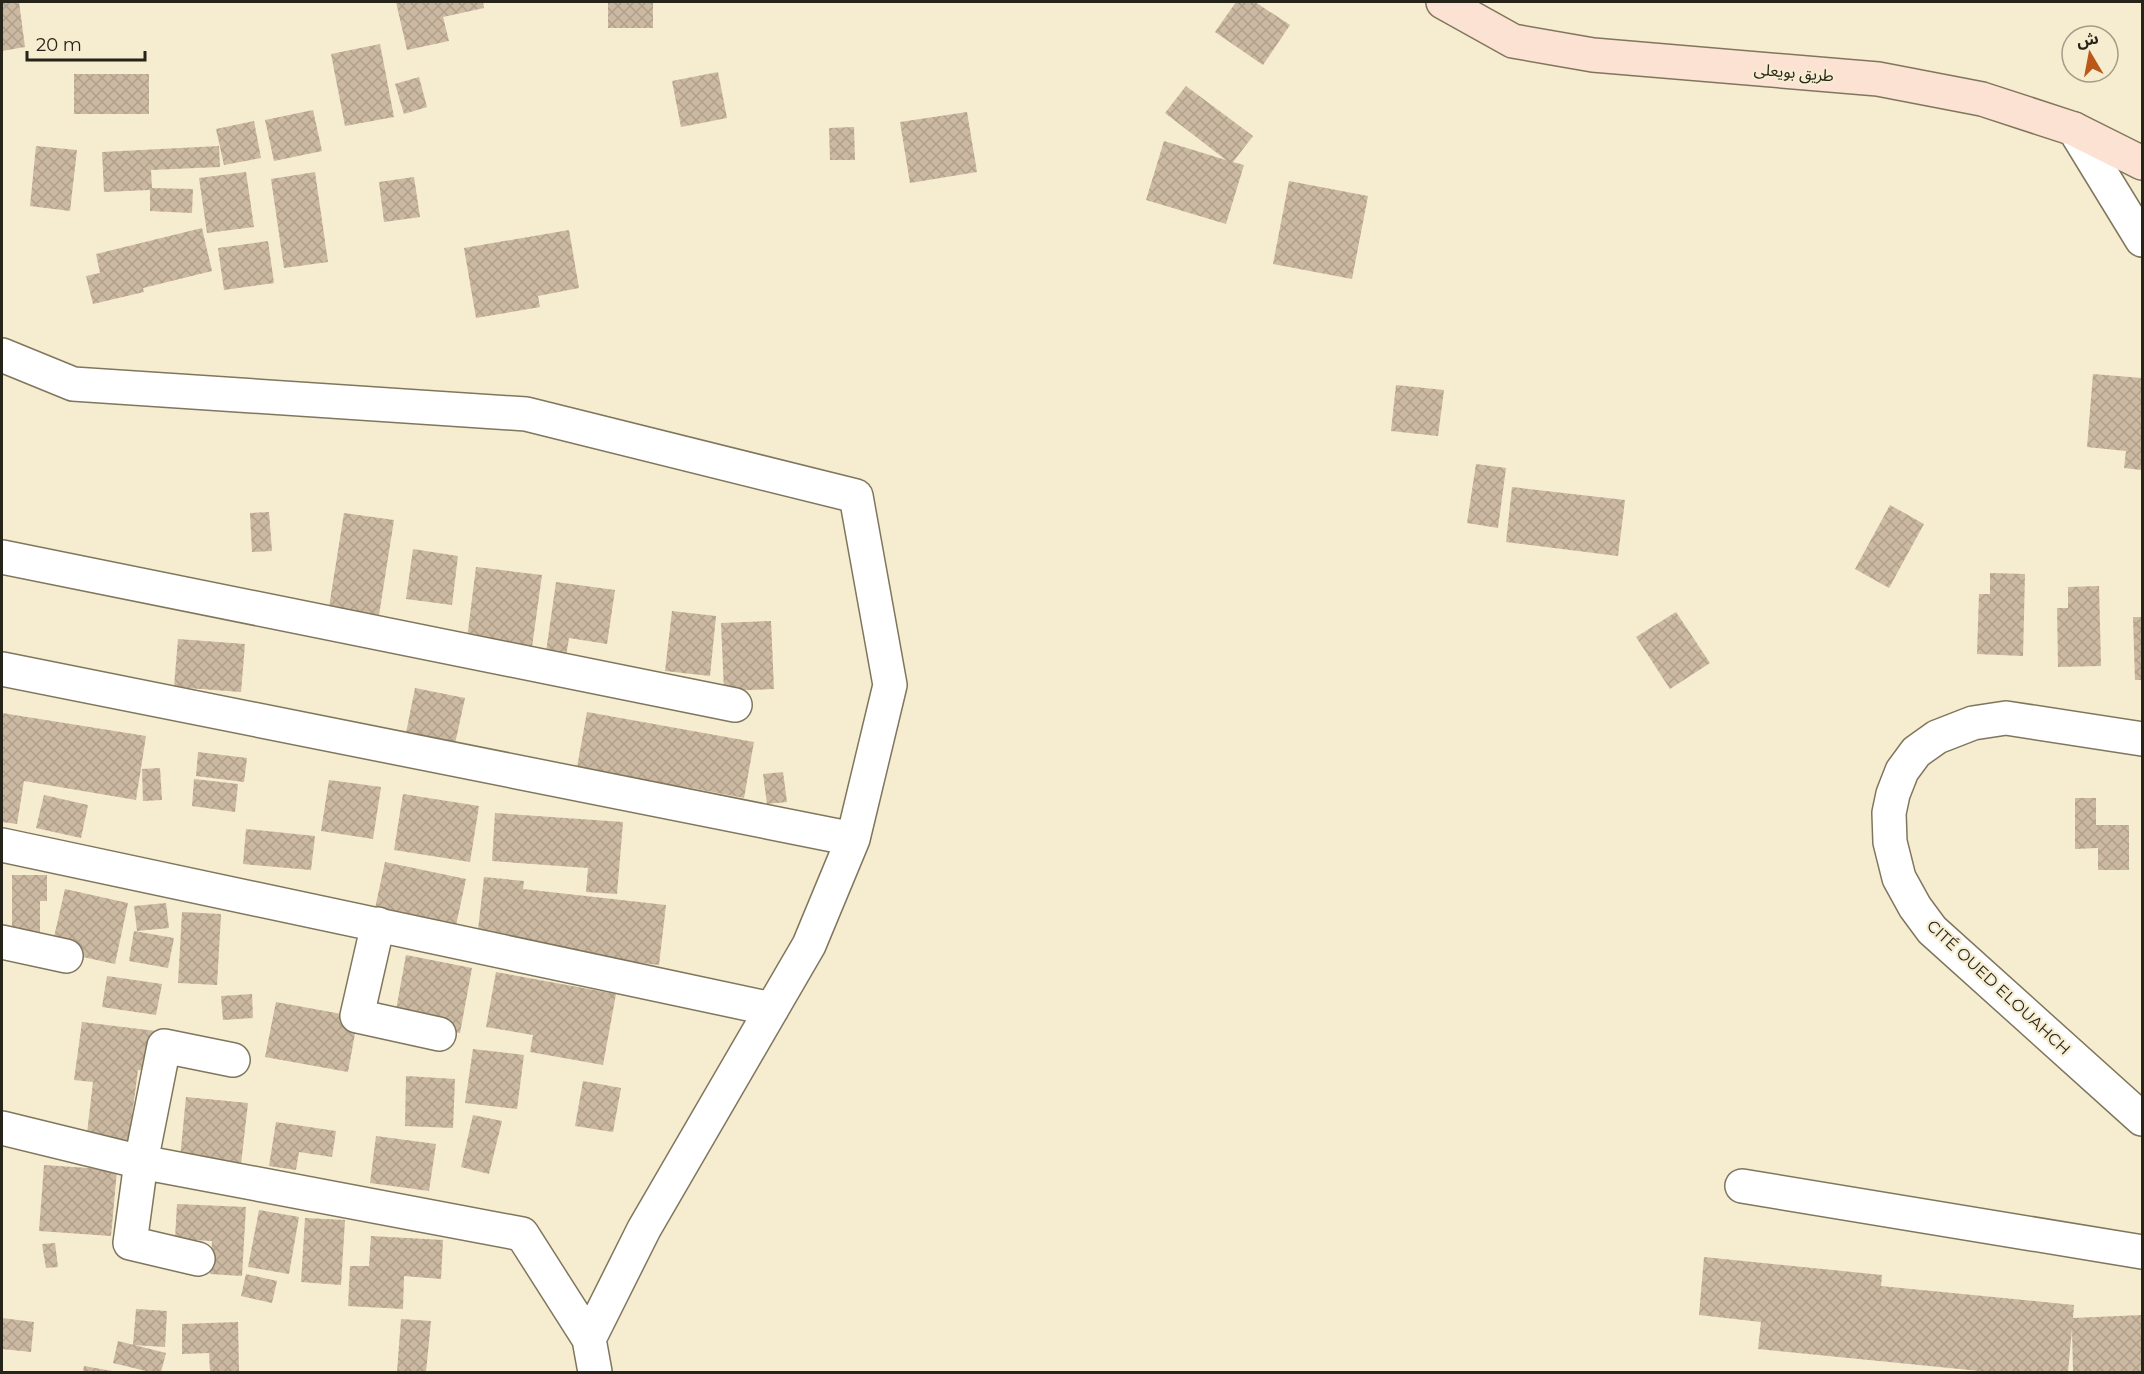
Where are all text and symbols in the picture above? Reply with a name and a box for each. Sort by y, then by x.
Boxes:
scale bar [27,24,146,62]
north arrow [2060,24,2120,84]
text: ش [2075,28,2100,51]
text: 20 m [36,34,82,56]
street label: طريق بويعلى [1753,60,1835,86]
street label: CITÉ OUED ELOUAHCH [1923,916,2074,1059]

